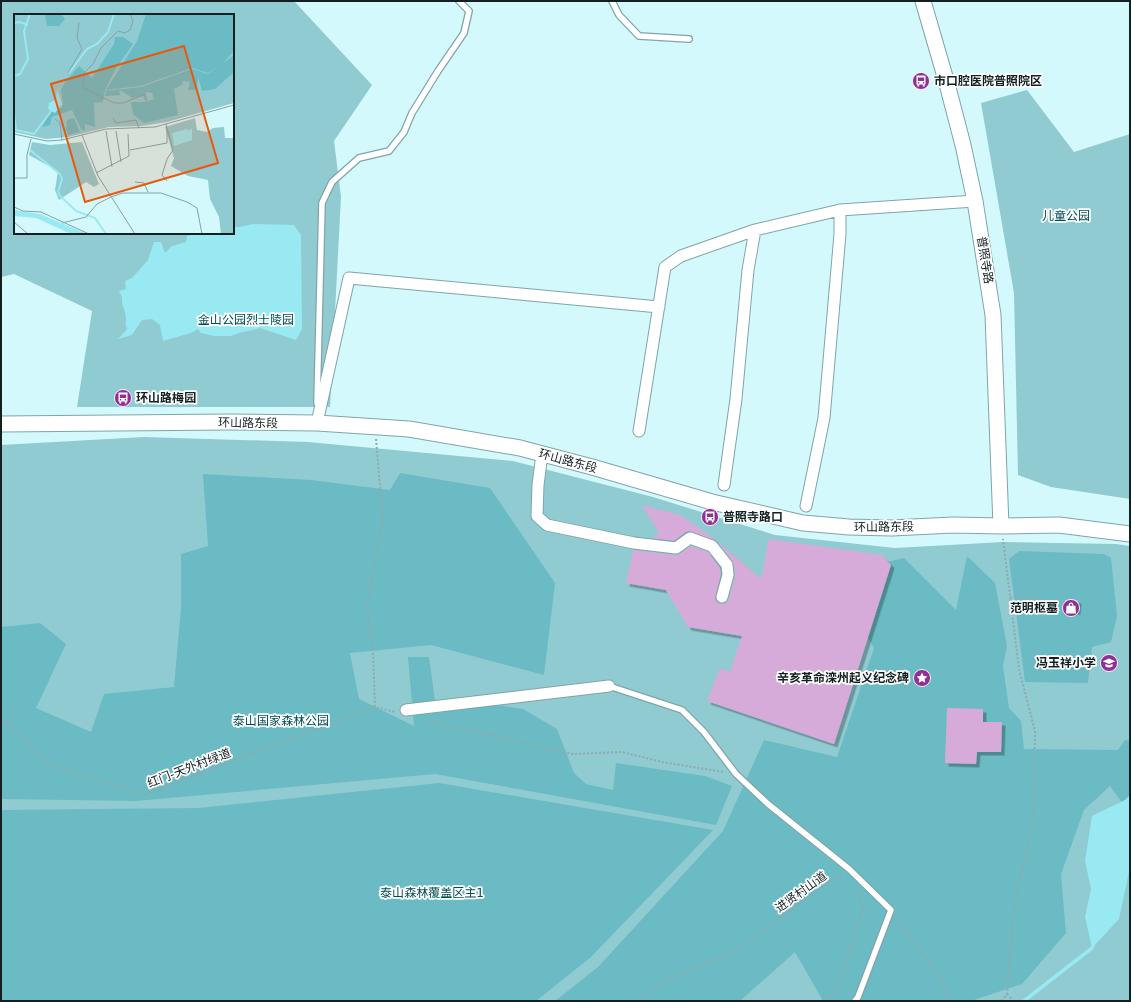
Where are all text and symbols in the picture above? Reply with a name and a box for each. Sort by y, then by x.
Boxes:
inset map [14,14,234,234]
bus stop icon: 市口腔医院普照院区 [911,71,931,91]
place label: 市口腔医院普照院区 [934,74,1042,88]
park label: 儿童公园 [1042,209,1090,223]
street label: 普照寺路 [974,235,996,285]
park label: 金山公园烈士陵园 [198,313,294,327]
bus stop icon: 环山路梅园 [113,388,133,408]
place label: 环山路梅园 [136,391,196,405]
street label: 环山路东段 [218,415,278,431]
street label: 环山路东段 [537,446,599,476]
bus stop icon: 普照寺路口 [700,507,720,527]
place label: 普照寺路口 [723,510,783,524]
street label: 环山路东段 [854,519,914,535]
shop icon: 范明枢墓 [1061,598,1081,618]
place label: 范明枢墓 [1010,601,1058,615]
school or university icon: 冯玉祥小学 [1099,653,1119,673]
place label: 冯玉祥小学 [1036,656,1096,670]
place icon: 辛亥革命滦州起义纪念碑 [912,668,932,688]
place label: 辛亥革命滦州起义纪念碑 [777,671,909,685]
park label: 泰山国家森林公园 [233,714,329,728]
street label: 红门-天外村绿道 [145,746,233,790]
street label: 进贤村山道 [773,869,829,915]
park label: 泰山森林覆盖区主1 [380,886,484,900]

